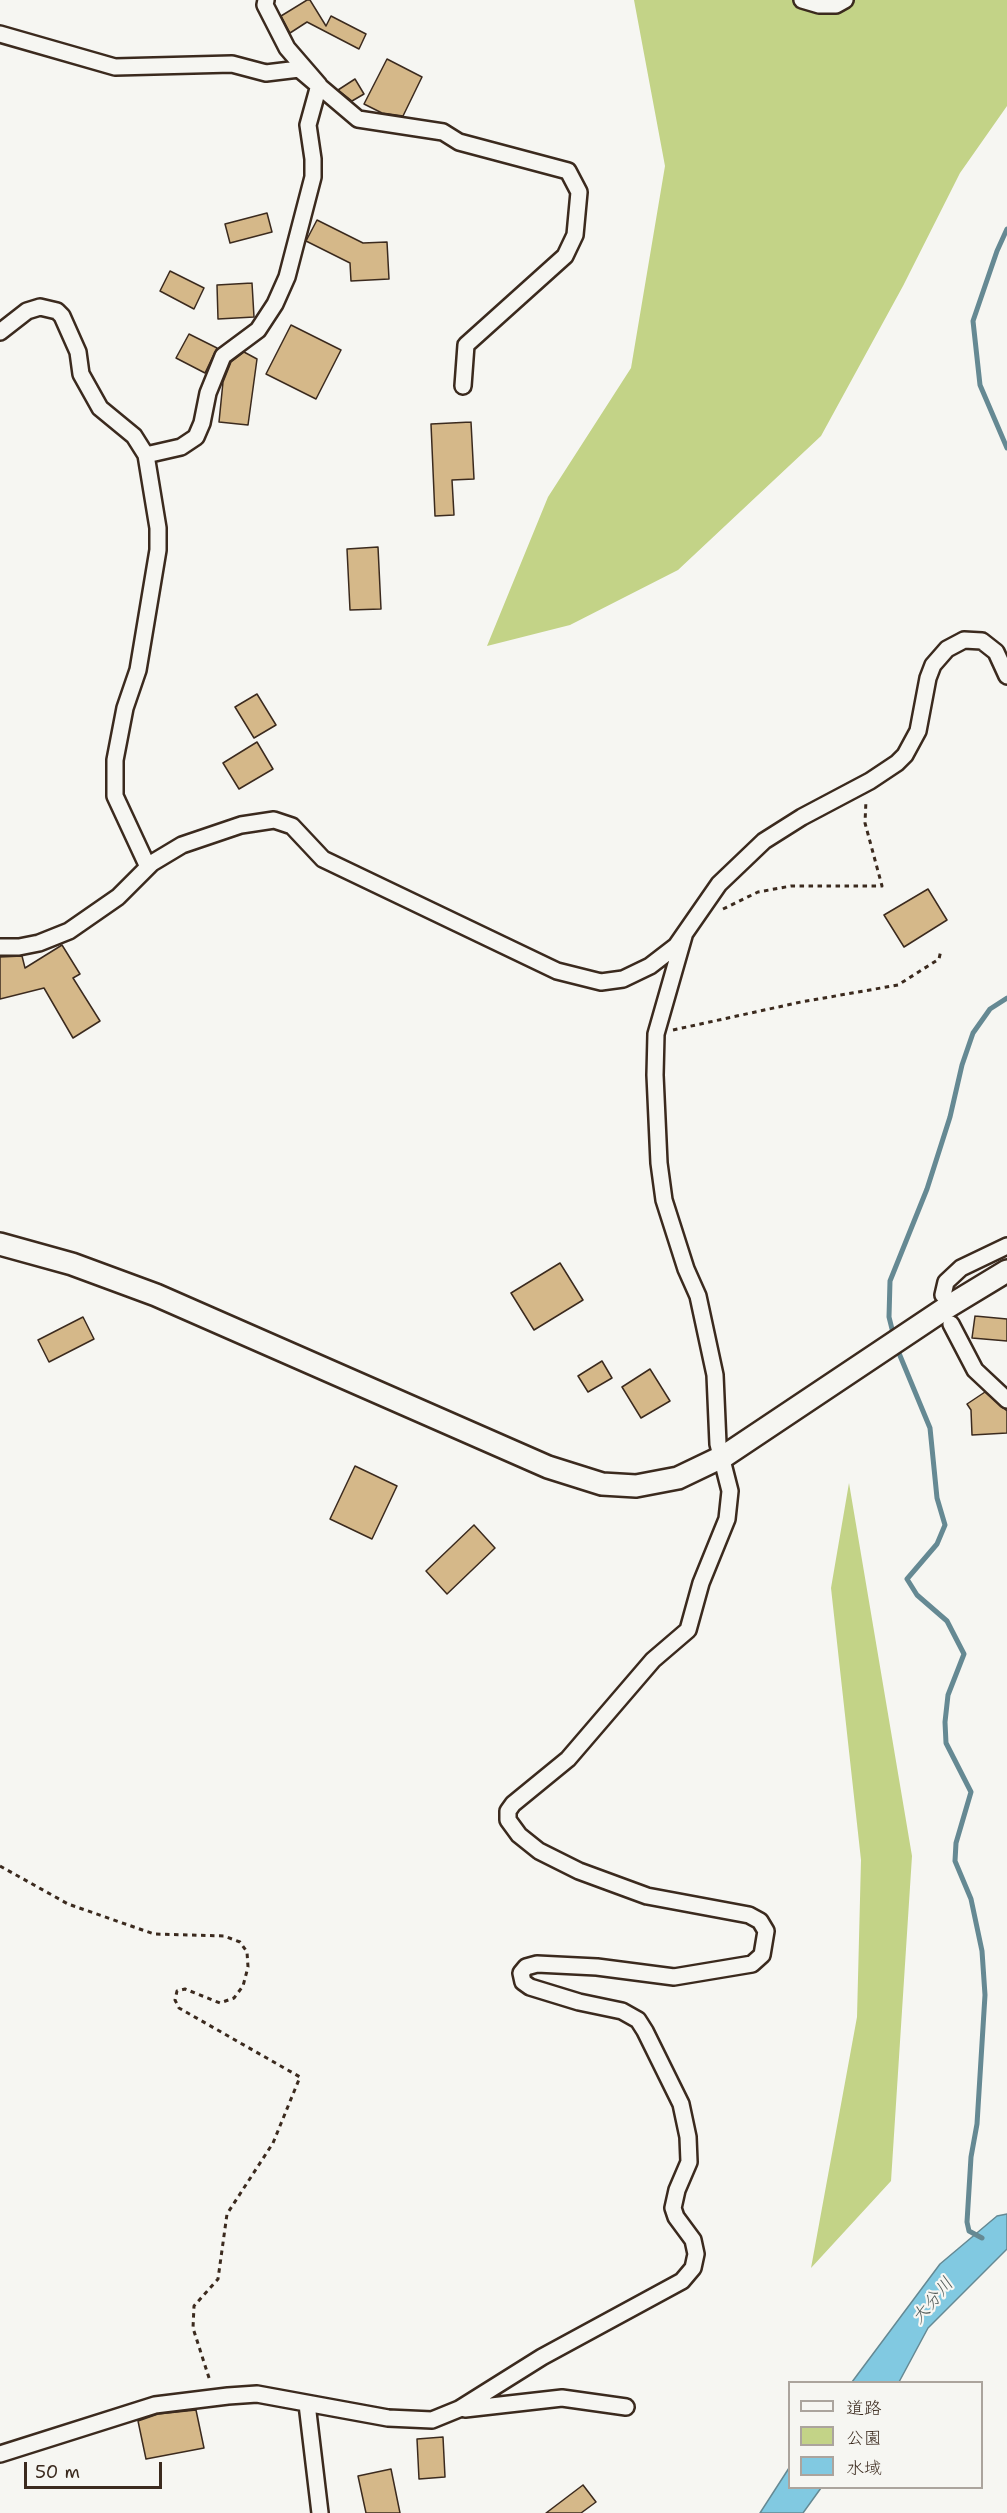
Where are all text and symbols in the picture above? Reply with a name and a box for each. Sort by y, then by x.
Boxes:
water label: 大分川 [907,2273,959,2329]
legend [788,2381,983,2489]
text: 道路 [846,2396,882,2420]
text: 公園 [846,2426,882,2450]
scale bar [27,2450,165,2488]
text: 水域 [846,2456,882,2480]
text: 50 m [35,2460,80,2484]

